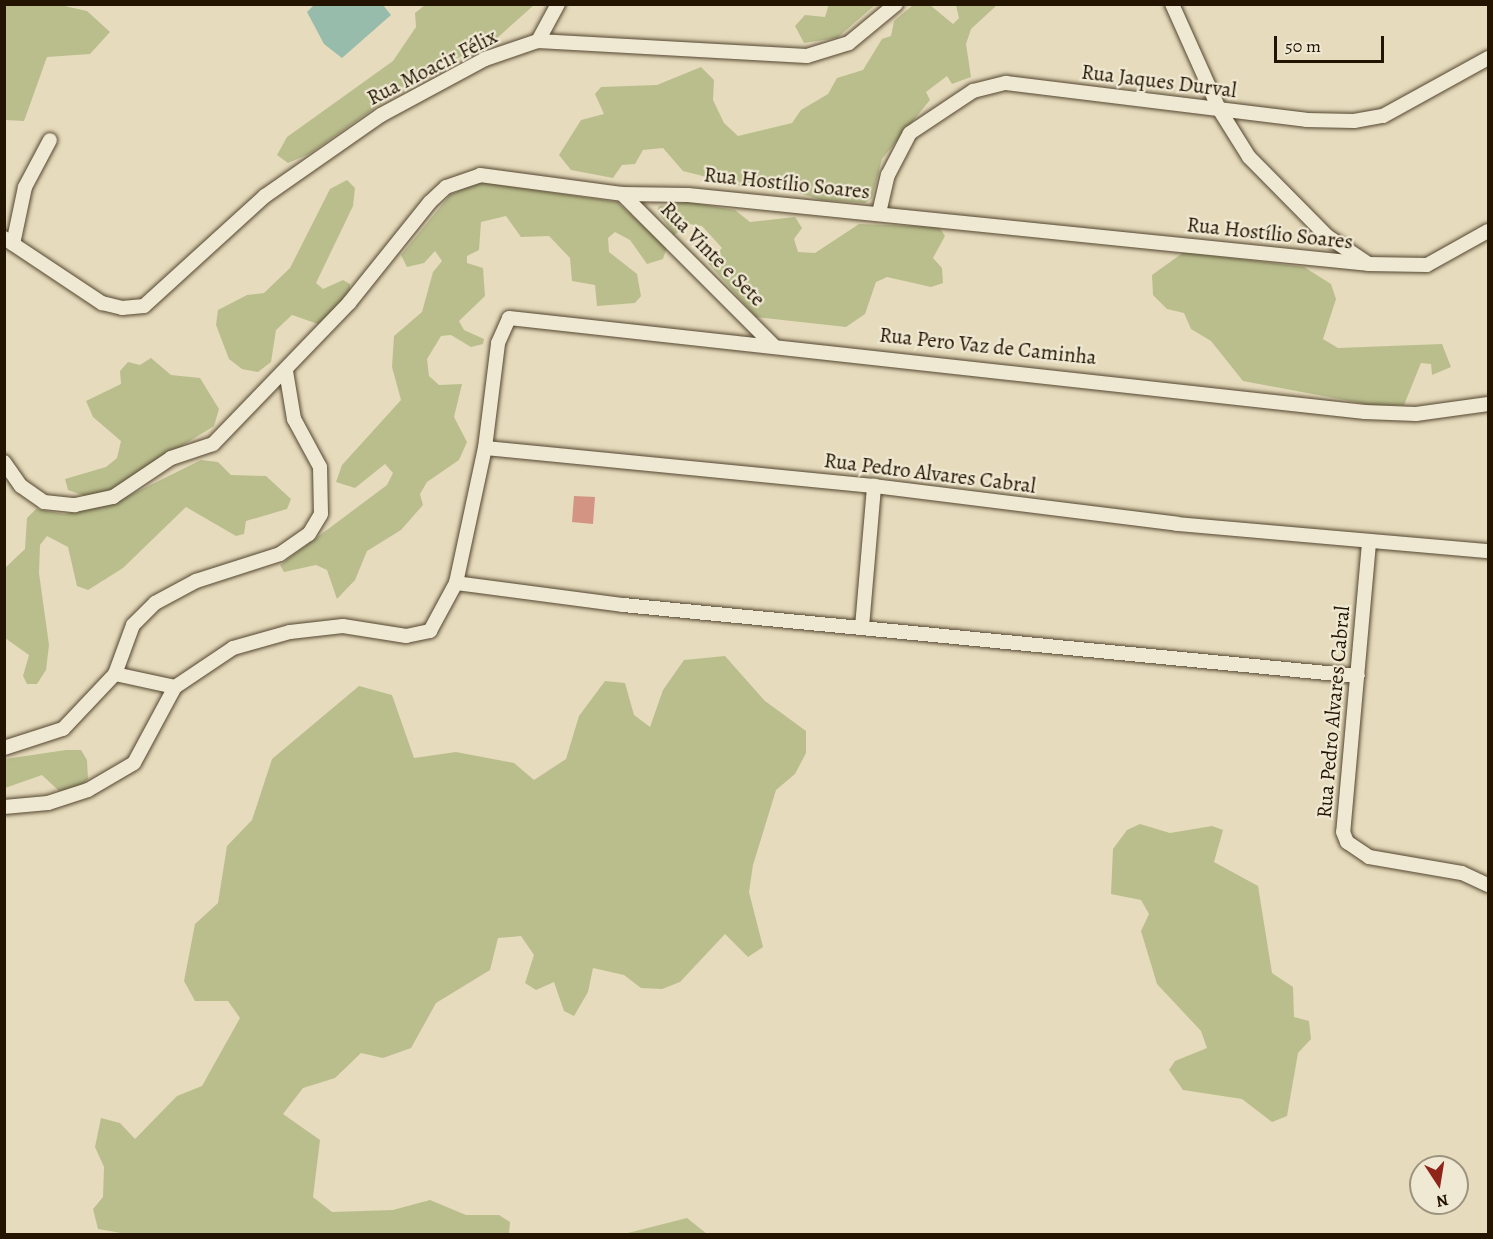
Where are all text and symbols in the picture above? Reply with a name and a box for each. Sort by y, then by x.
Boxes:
street label: Rua Moacir Félix [363,23,501,111]
scale bar [1277,24,1386,62]
text: 50 m [1285,34,1321,58]
street label: Rua Jaques Durval [1080,59,1238,103]
street label: Rua Hostílio Soares [703,162,871,204]
street label: Rua Vinte e Sete [656,197,770,311]
street label: Rua Hostílio Soares [1186,212,1354,254]
street label: Rua Pero Vaz de Caminha [878,322,1098,370]
street label: Rua Pedro Alvares Cabral [823,448,1037,498]
street label: Rua Pedro Alvares Cabral [1311,605,1355,819]
north arrow [1409,1155,1469,1215]
text: N [1434,1189,1450,1213]

